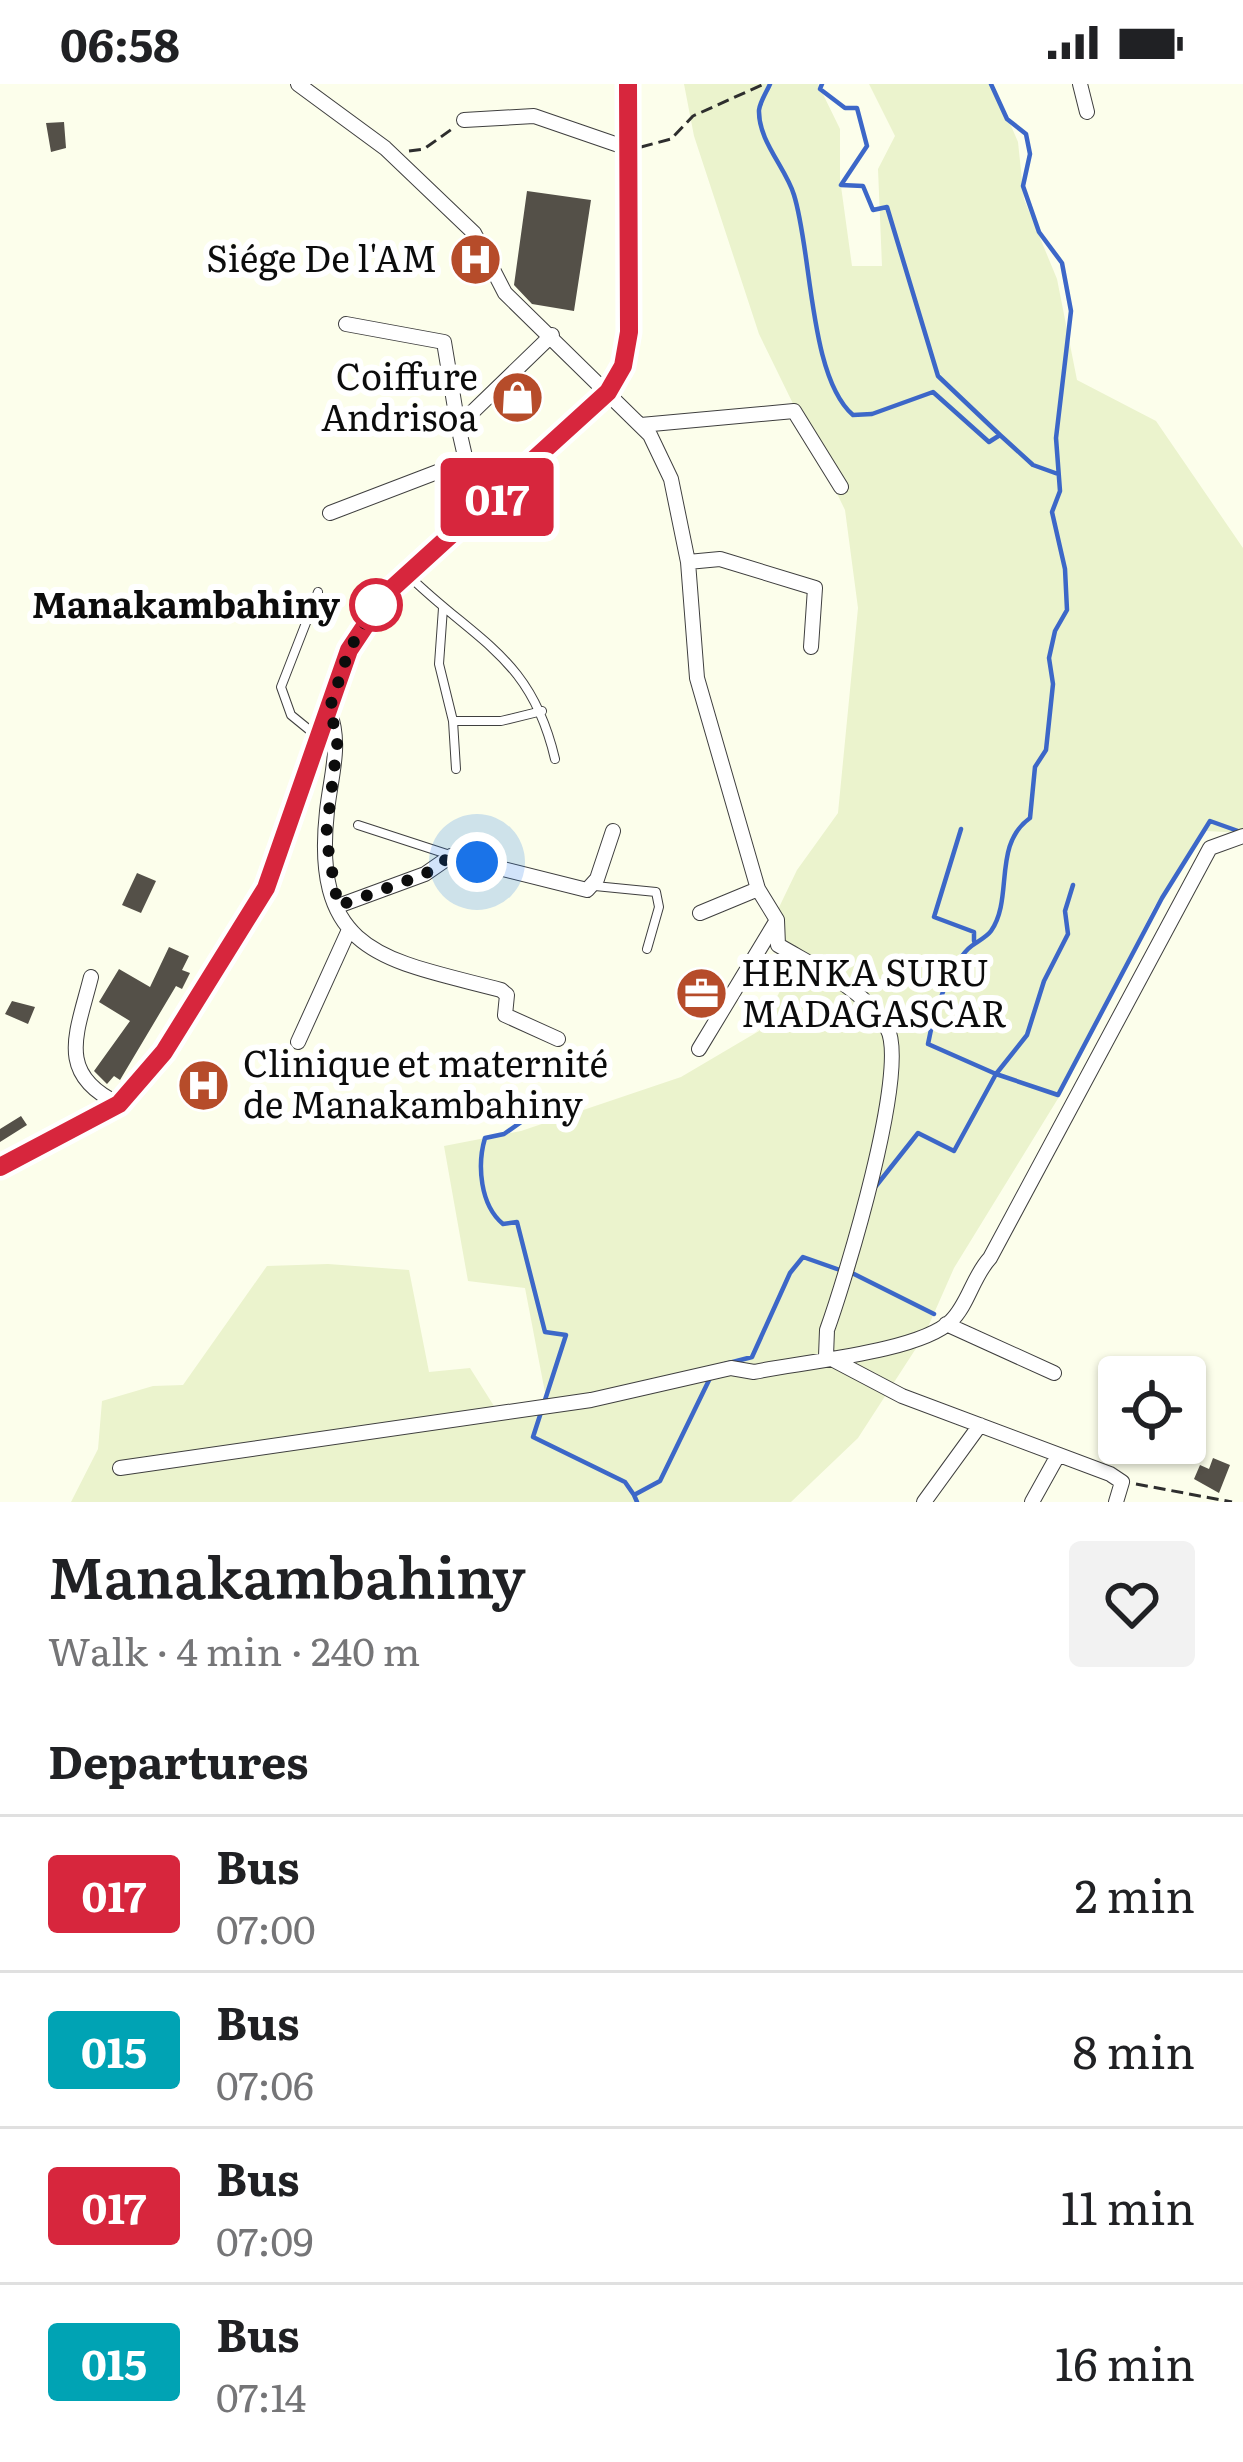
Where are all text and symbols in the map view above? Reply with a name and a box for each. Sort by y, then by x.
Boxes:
text: 06:58 [60,9,180,76]
place label: Siége De l'AM [206,230,437,283]
hospital icon: Siége De l'AM [448,231,504,287]
place label: Coiffure Andrisoa [321,348,479,442]
shop icon: Coiffure Andrisoa [489,370,545,426]
line badge: 017 [428,458,566,536]
text: 017 [465,466,529,528]
place label: Manakambahiny [32,576,340,629]
marker: Manakambahiny [351,580,401,630]
your location [447,832,507,892]
place label: HENKA SURU MADAGASCAR [741,944,1007,1038]
office icon: HENKA SURU MADAGASCAR [674,966,730,1022]
place label: Clinique et maternité de Manakambahiny [243,1035,608,1129]
hospital icon: Clinique et maternité de Manakambahiny [176,1057,232,1113]
map controls [1098,1356,1206,1464]
button: locate [1098,1356,1206,1464]
text: Manakambahiny [48,1532,526,1617]
button: heart [1069,1541,1195,1667]
text: Walk · 4 min · 240 m [48,1620,420,1678]
text: Departures [48,1726,309,1793]
text: Bus [216,1831,300,1898]
text: 2 min [1075,1860,1195,1927]
text: 017 [82,1863,146,1925]
text: 07:00 [216,1898,316,1956]
text: Bus [216,1987,300,2054]
text: 8 min [1073,2016,1195,2083]
text: 015 [81,2019,147,2081]
text: 07:06 [216,2054,314,2112]
text: Bus [216,2143,300,2210]
text: 11 min [1061,2172,1195,2239]
text: 017 [82,2175,146,2237]
text: 07:09 [216,2210,313,2268]
text: Bus [216,2299,300,2366]
text: 16 min [1055,2328,1195,2395]
text: 015 [81,2331,147,2393]
text: 07:14 [216,2366,306,2424]

